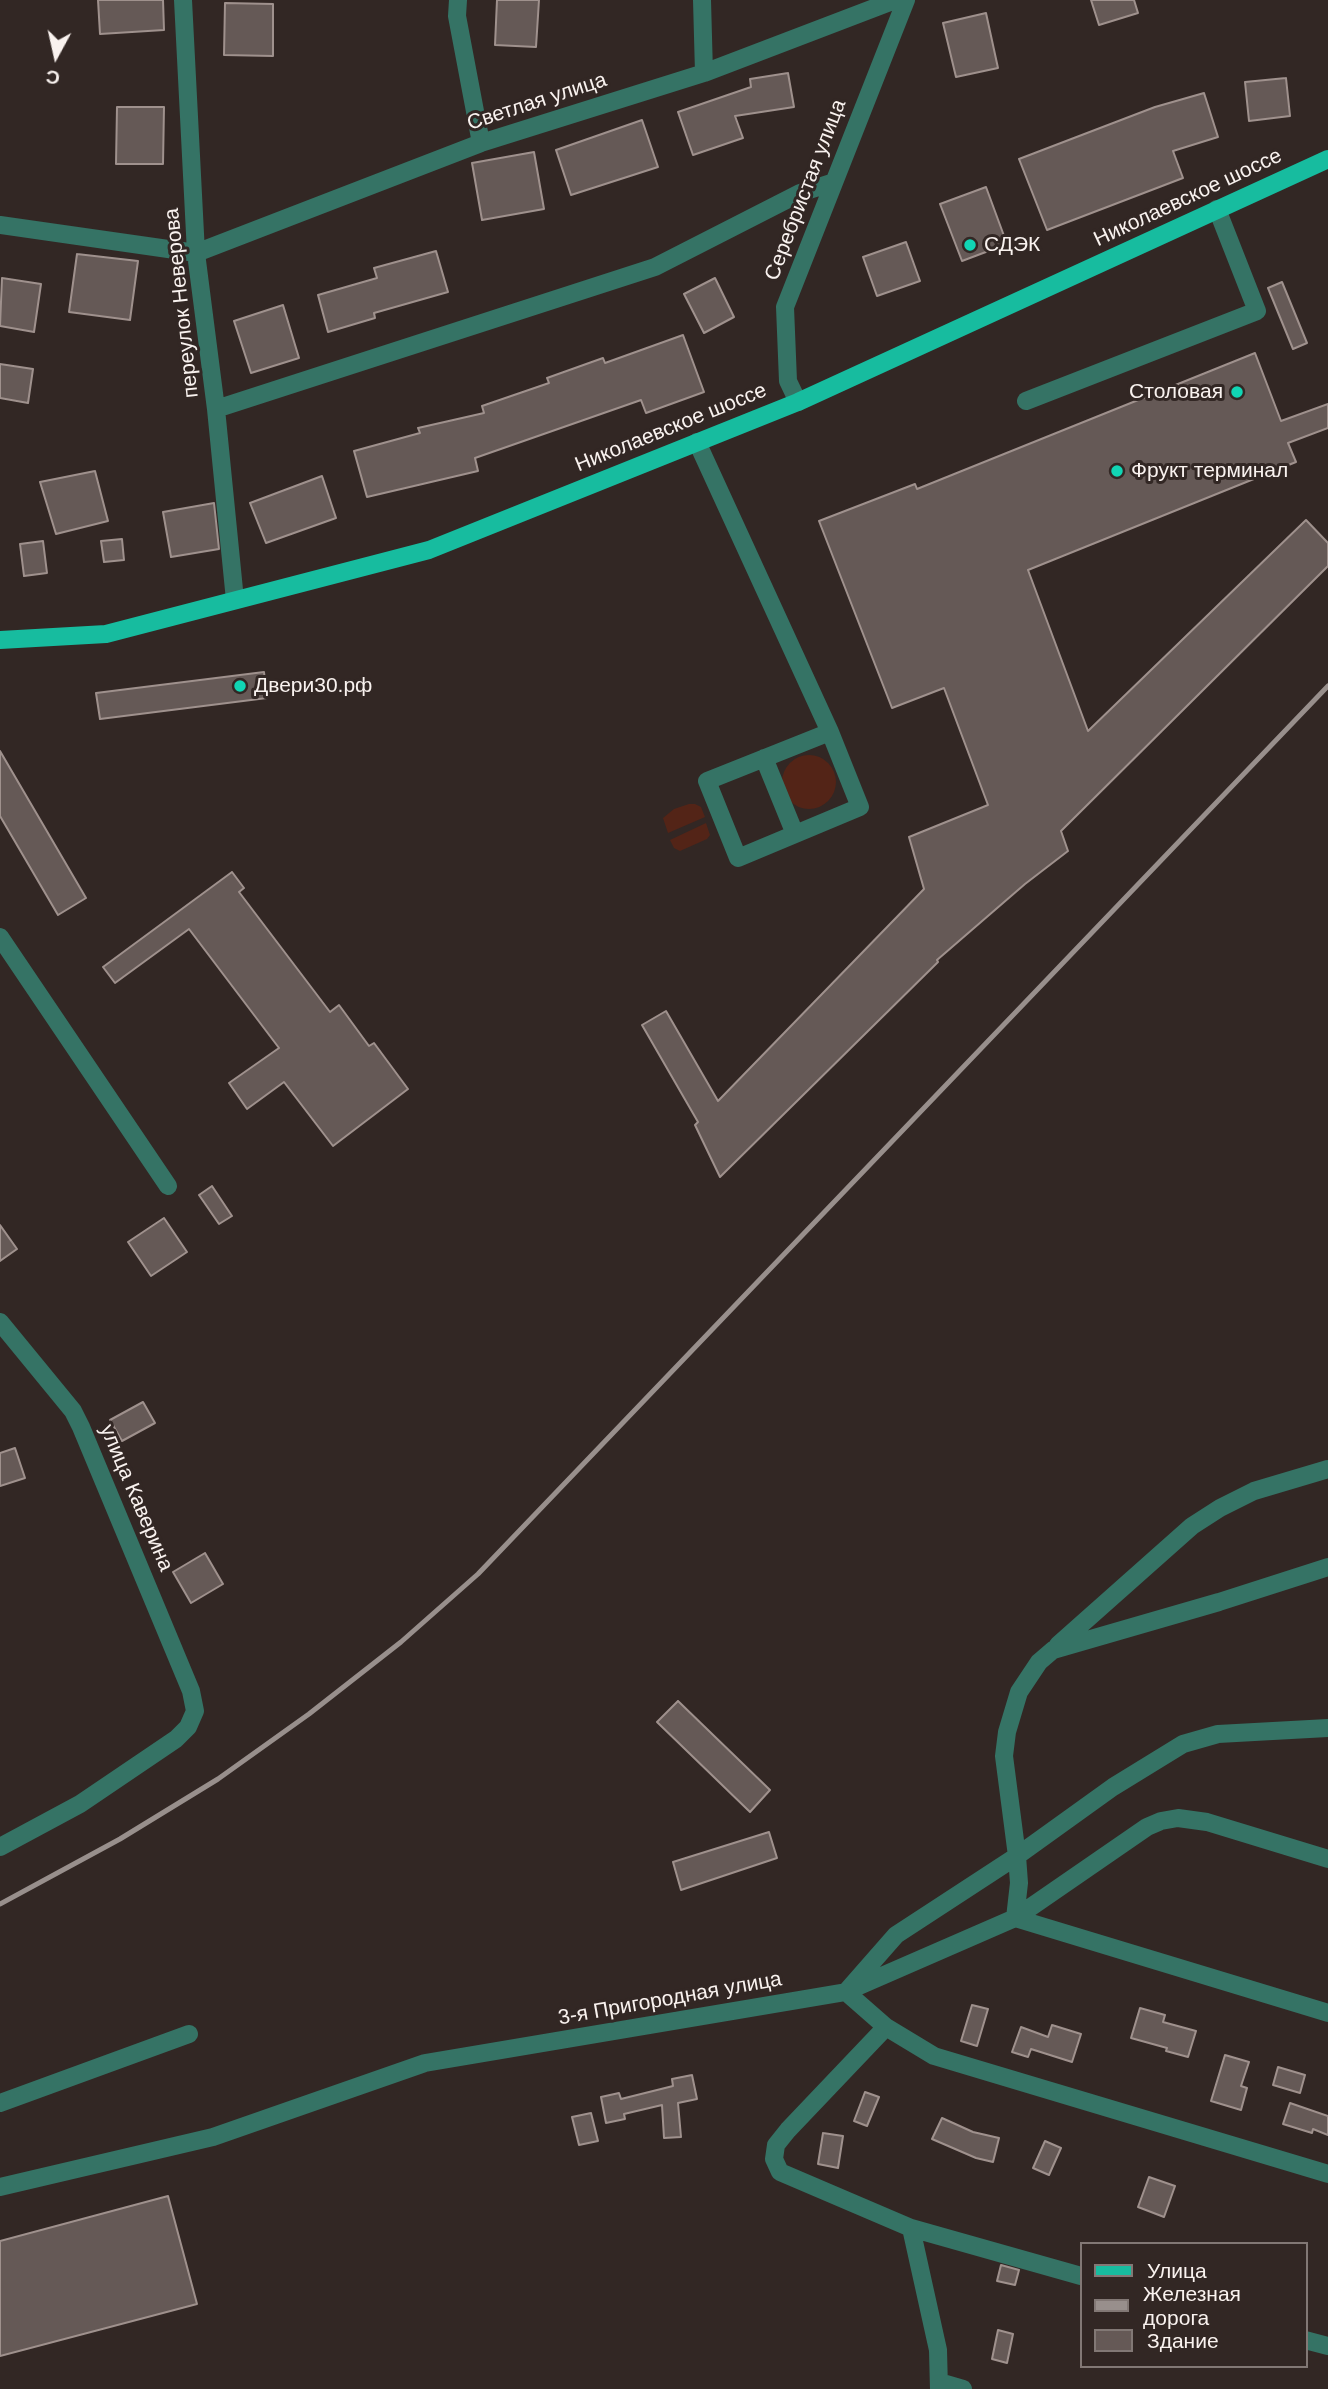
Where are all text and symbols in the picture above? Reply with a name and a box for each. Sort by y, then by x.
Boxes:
north arrow [21,21,91,91]
text: С [45,66,61,89]
street label: Светлая улица [464,68,610,136]
street label: Серебристая улица [760,96,852,284]
street label: Николаевское шоссе [1090,143,1286,253]
street label: переулок Неверова [159,207,205,399]
place label: СДЭК [984,232,1040,258]
marker: СДЭК [962,237,978,253]
street label: Николаевское шоссе [572,378,770,478]
place label: Столовая [1129,379,1223,405]
marker: Столовая [1229,384,1245,400]
place label: Фрукт терминал [1131,458,1288,484]
marker: Фрукт терминал [1109,463,1125,479]
place label: Двери30.рф [254,673,372,699]
marker: Двери30.рф [232,678,248,694]
street label: улица Каверина [94,1421,178,1575]
street label: 3-я Пригородная улица [556,1967,784,2031]
legend [1080,2242,1307,2368]
text: Улица [1147,2259,1207,2282]
text: Железная дорога [1143,2282,1241,2329]
text: Здание [1147,2329,1219,2352]

